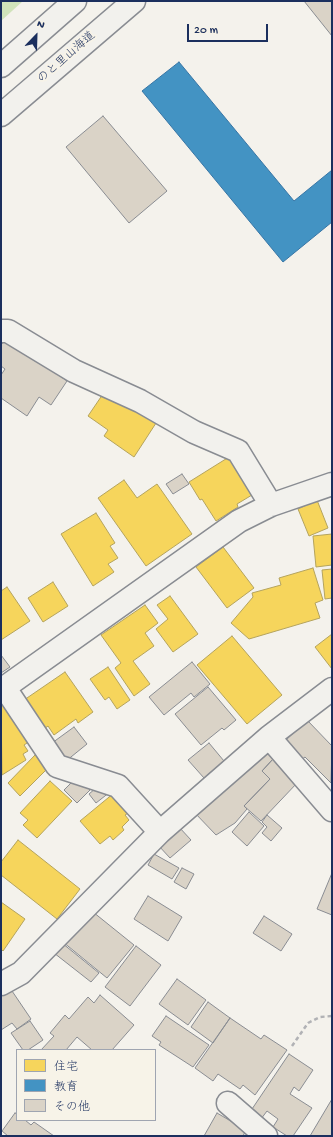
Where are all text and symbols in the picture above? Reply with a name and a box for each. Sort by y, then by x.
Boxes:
north arrow [16,16,56,56]
scale bar [189,16,270,42]
text: N [35,18,46,32]
text: 20 m [194,24,218,38]
street label: のと里山海道 [35,29,99,87]
legend [16,1049,156,1121]
text: 住宅 [54,1061,78,1075]
text: 教育 [54,1081,78,1095]
text: その他 [54,1101,90,1115]

